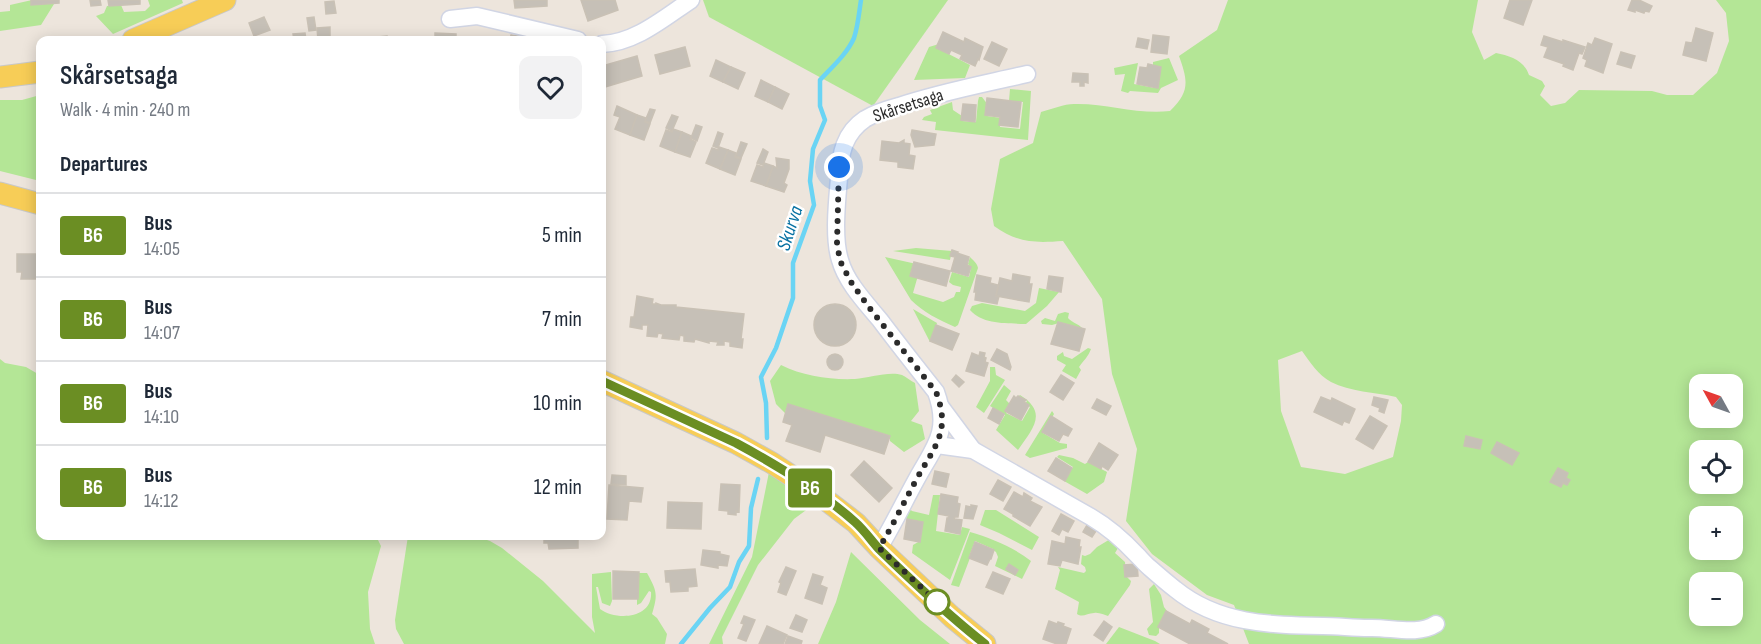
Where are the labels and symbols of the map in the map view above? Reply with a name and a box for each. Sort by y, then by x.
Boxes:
street label: Skårsetsaga [870,84,946,127]
your location [824,152,854,182]
water label: Skurva [772,203,808,254]
north arrow [1689,374,1743,428]
line badge: B6 [783,468,837,508]
unlabelled marker [924,589,950,615]

